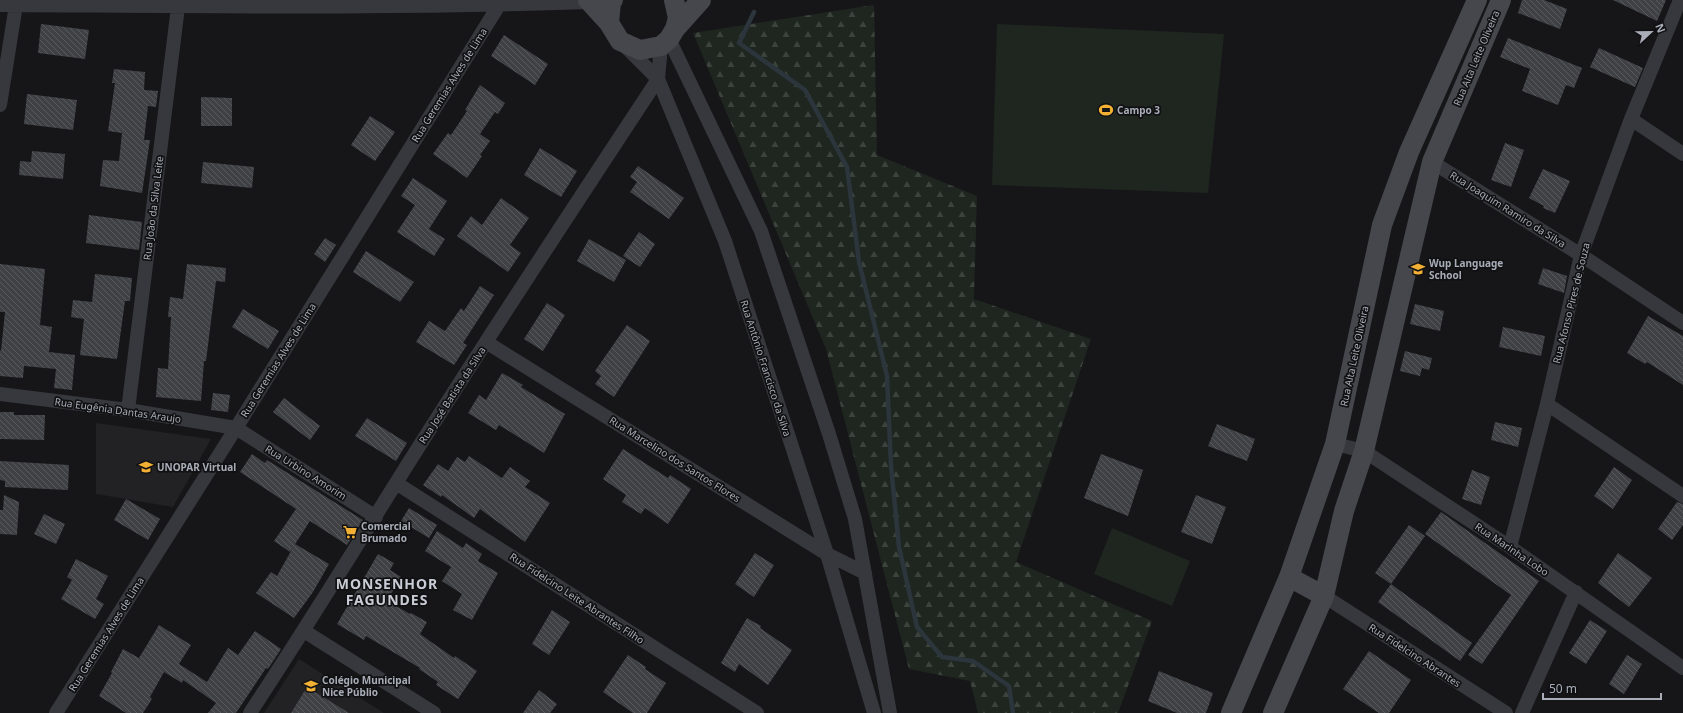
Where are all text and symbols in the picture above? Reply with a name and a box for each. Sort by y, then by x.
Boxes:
street label: Rua Alta Leite Oliveira [1450,8,1502,108]
north arrow [1631,12,1671,52]
text: N [1652,21,1669,35]
street label: Rua Geremias Alves de Lima [408,25,490,145]
sports icon: Campo 3 [1098,102,1114,118]
place label: Campo 3 [1117,103,1160,117]
street label: Rua João da Silva Leite [140,155,166,261]
street label: Rua Joaquim Ramiro da Silva [1448,168,1568,250]
street label: Rua Afonso Pires de Souza [1549,241,1593,365]
place label: Wup Language School [1429,256,1503,282]
school or university icon: Wup Language School [1410,261,1426,277]
street label: Rua Antônio Francisco da Silva [737,298,795,438]
street label: Rua Geremias Alves de Lima [237,300,319,420]
street label: Rua Alta Leite Oliveira [1336,304,1372,408]
street label: Rua José Batista da Silva [415,344,489,446]
street label: Rua Eugênia Dantas Araujo [54,394,182,426]
street label: Rua Marcelino dos Santos Flores [607,413,743,505]
street label: Rua Urbino Amorim [263,441,349,503]
school or university icon: UNOPAR Virtual [138,459,154,475]
place label: UNOPAR Virtual [157,460,236,474]
place label: Comercial Brumado [361,519,411,545]
street label: Rua Marinha Lobo [1472,519,1552,579]
supermarket icon: Comercial Brumado [342,524,358,540]
street label: Rua Fidelcino Leite Abrantes Filho [507,549,647,647]
street label: Rua Geremias Alves de Lima [65,574,147,694]
district label: MONSENHOR FAGUNDES [336,574,438,609]
street label: Rua Fidelcino Abrantes [1366,620,1464,690]
place label: Colégio Municipal Nice Públio [322,673,411,699]
scale bar [1543,675,1661,701]
school or university icon: Colégio Municipal Nice Públio [303,678,319,694]
text: 50 m [1549,680,1577,697]

